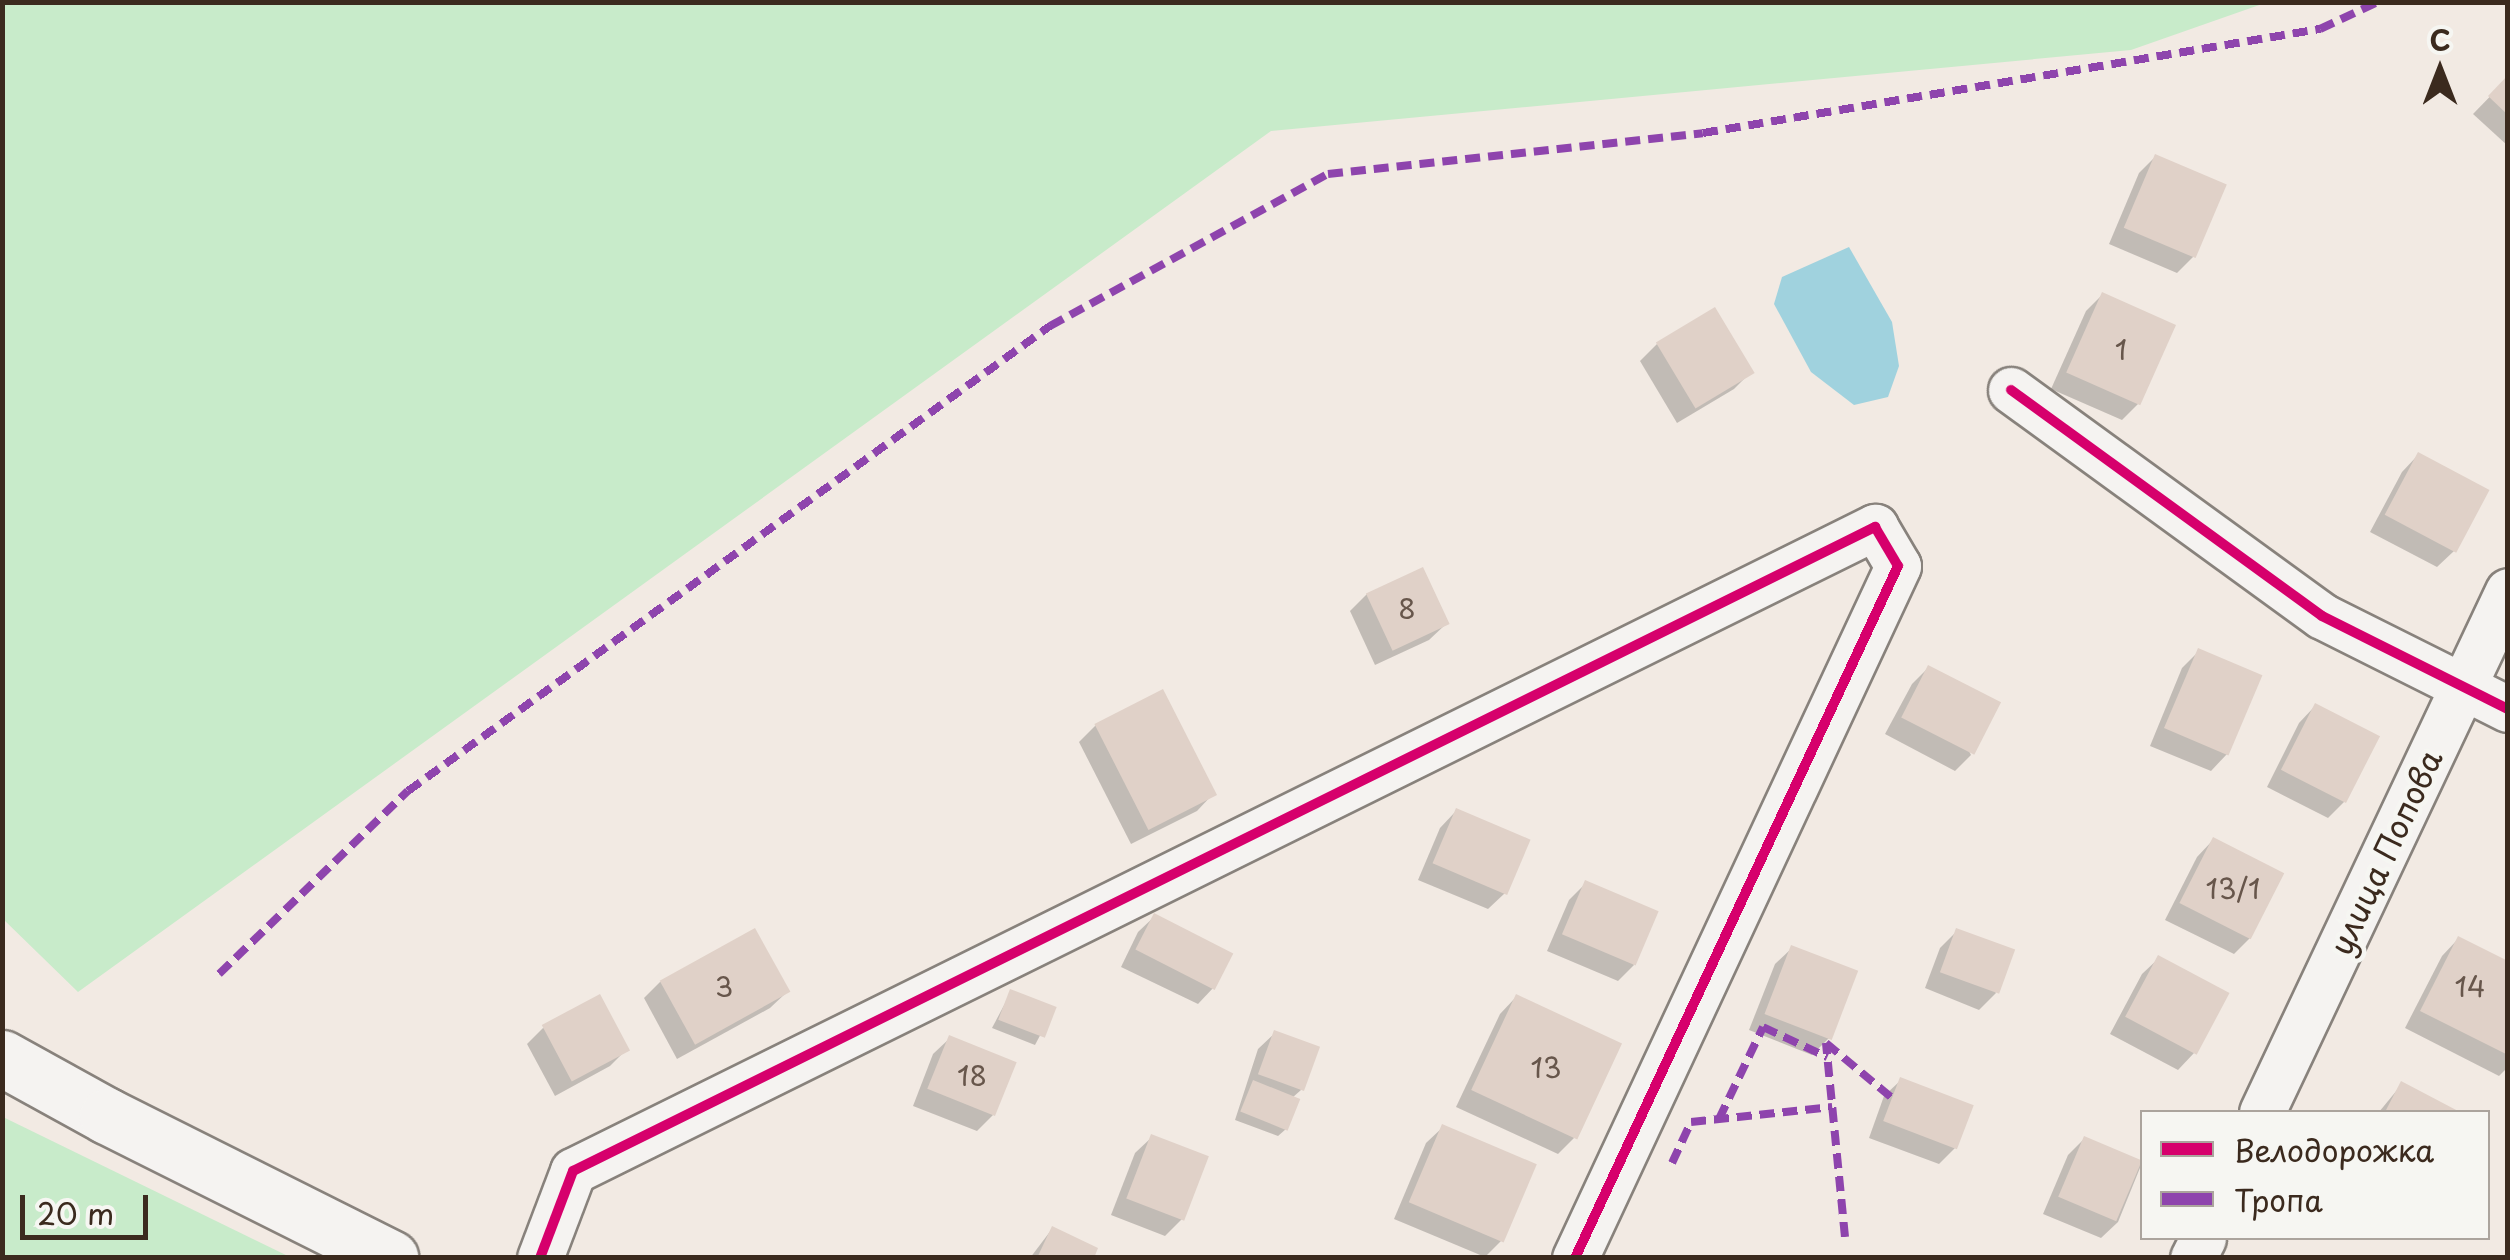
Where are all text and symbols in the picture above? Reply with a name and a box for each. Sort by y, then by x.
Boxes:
text: С [2429,18,2451,61]
north arrow [2390,20,2490,120]
house number: 1 [2115,332,2127,366]
house number: 8 [1398,591,1416,625]
street label: улица Попова [2320,742,2450,962]
house number: 13/1 [2205,871,2261,905]
house number: 3 [715,969,733,1003]
house number: 14 [2454,969,2486,1003]
house number: 13 [1530,1050,1562,1084]
house number: 18 [957,1058,987,1092]
legend [2140,1110,2490,1240]
text: Велодорожка [2234,1127,2434,1172]
scale bar [25,1175,152,1237]
text: Тропа [2234,1177,2323,1222]
text: 20 m [37,1190,114,1235]

